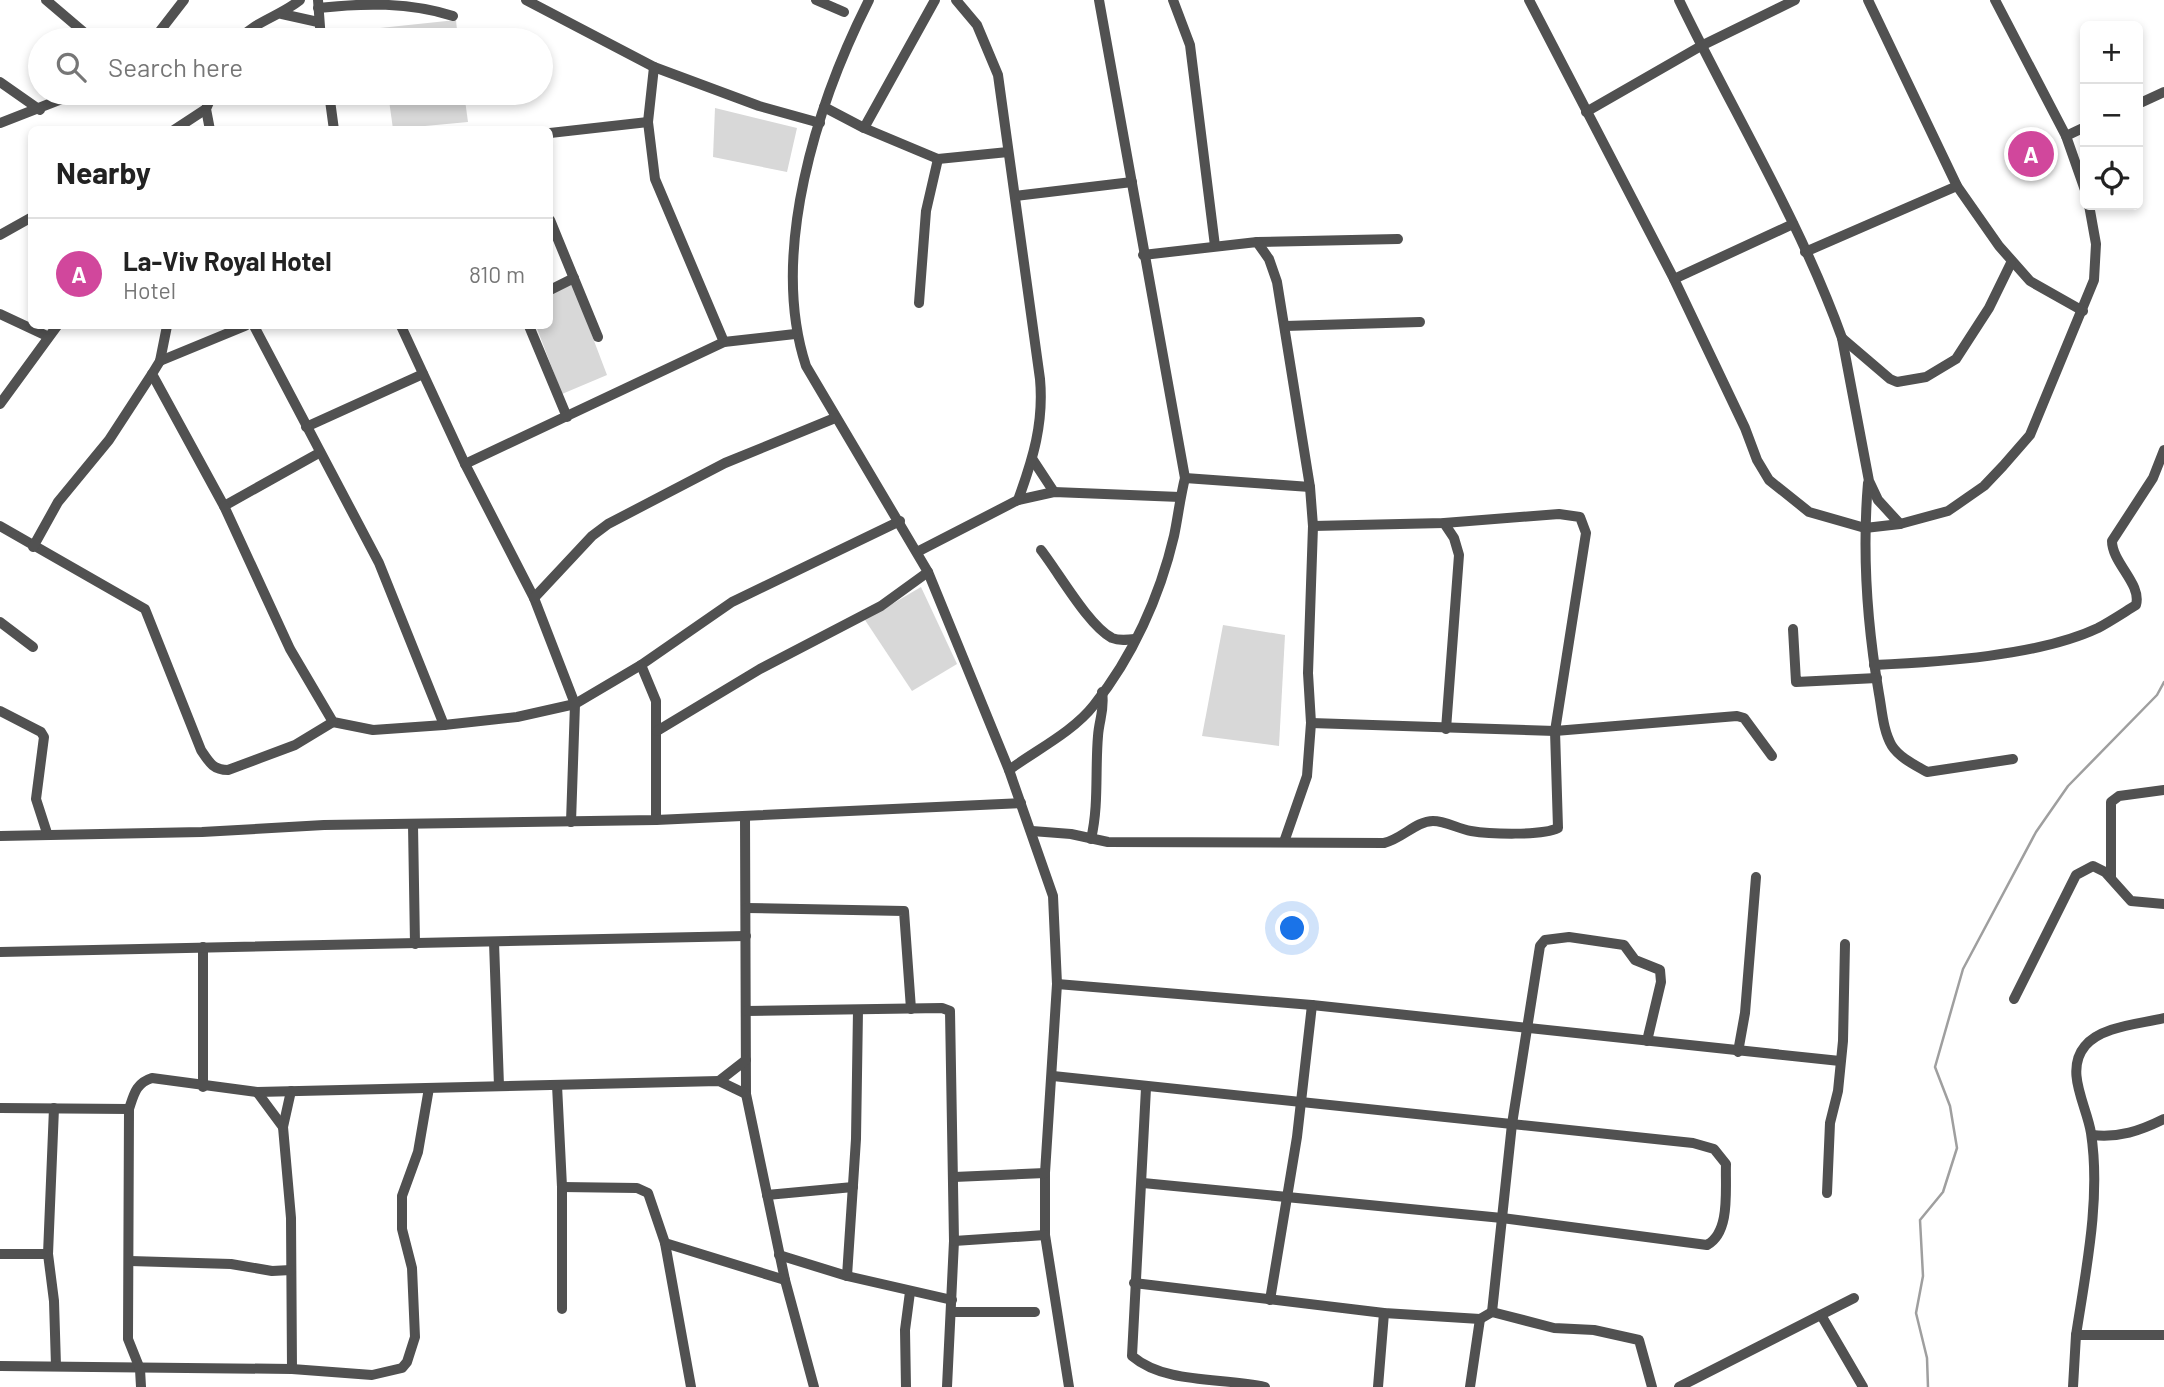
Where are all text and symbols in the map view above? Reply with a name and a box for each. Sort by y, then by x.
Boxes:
map controls [2080,21,2143,210]
button: + [2080,21,2143,84]
search box [28,28,553,105]
icon: search [52,48,90,86]
text: Search here [108,51,243,82]
button: − [2080,84,2143,147]
pin: A [2008,128,2054,180]
button: locate [2080,147,2143,210]
text: Nearby [56,154,151,190]
text: La-Viv Royal Hotel [123,245,332,276]
text: A [71,260,87,288]
text: 810 m [469,260,525,288]
text: Hotel [123,276,176,304]
your location [1275,911,1309,945]

